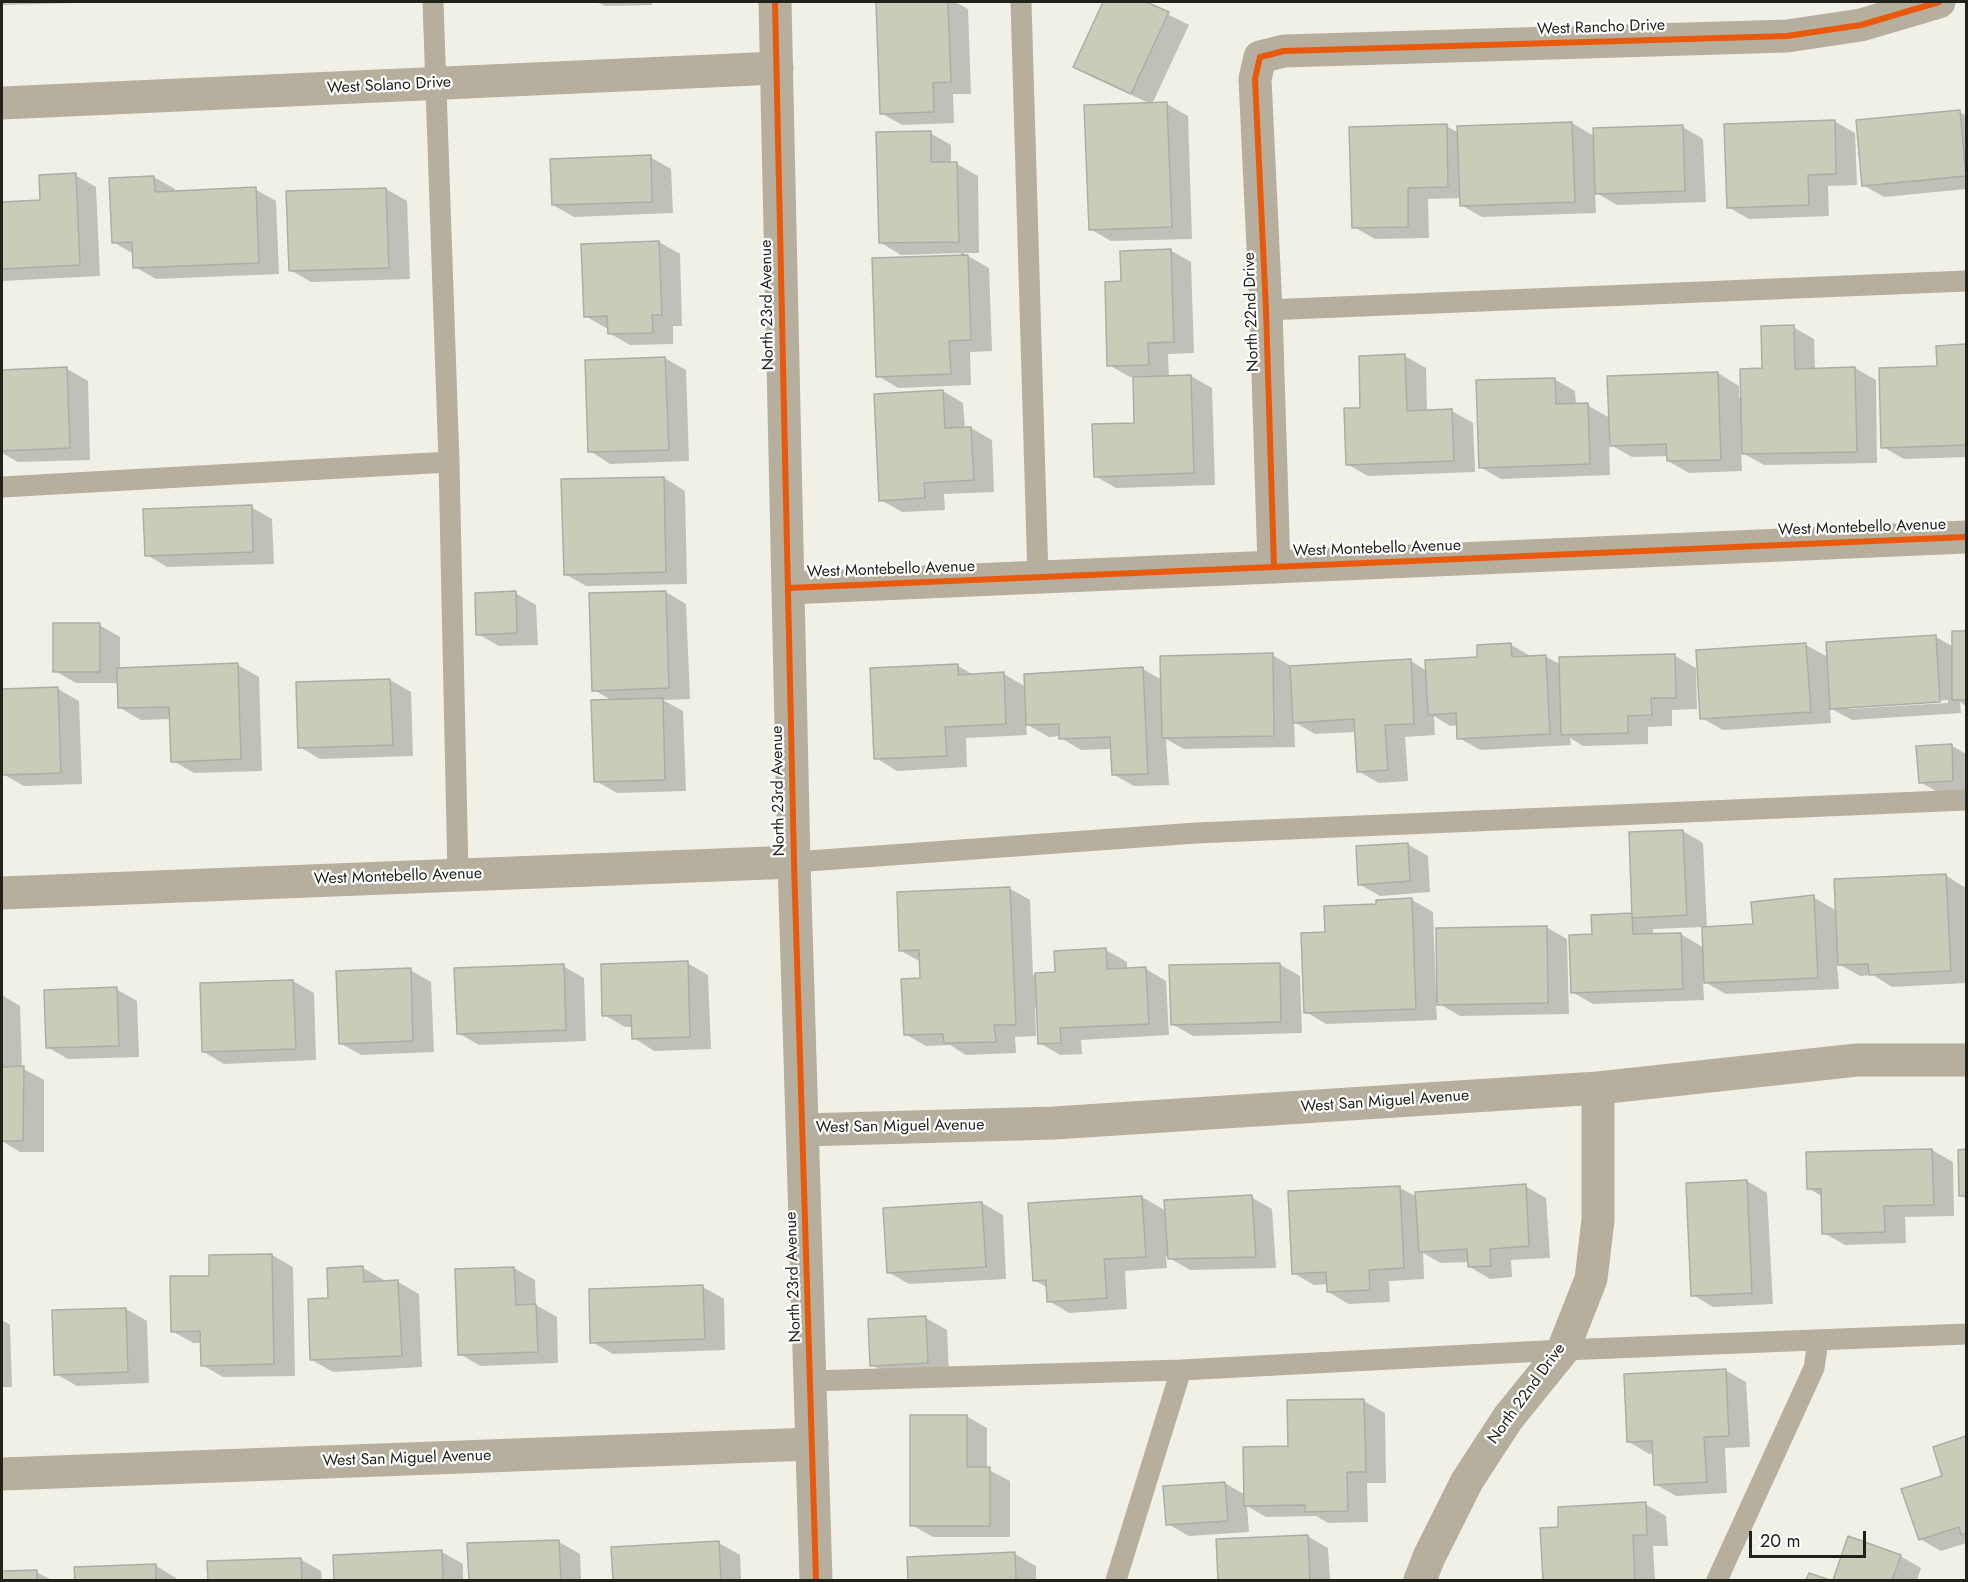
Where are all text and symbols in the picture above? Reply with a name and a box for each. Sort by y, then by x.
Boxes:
street label: West Rancho Drive [1537,16,1665,40]
street label: West Solano Drive [326,73,452,99]
street label: North 23rd Avenue [757,239,779,371]
street label: North 22nd Drive [1240,252,1264,372]
street label: West Montebello Avenue [1778,515,1946,541]
street label: West Montebello Avenue [1293,536,1461,562]
street label: West Montebello Avenue [807,557,975,583]
street label: North 23rd Avenue [768,725,790,857]
street label: West Montebello Avenue [314,864,482,890]
street label: West San Miguel Avenue [1300,1087,1470,1117]
street label: West San Miguel Avenue [815,1116,985,1138]
street label: North 23rd Avenue [782,1211,806,1343]
street label: North 22nd Drive [1484,1340,1570,1448]
street label: West San Miguel Avenue [322,1446,492,1472]
scale bar [1752,1519,1869,1557]
text: 20 m [1760,1528,1800,1554]

